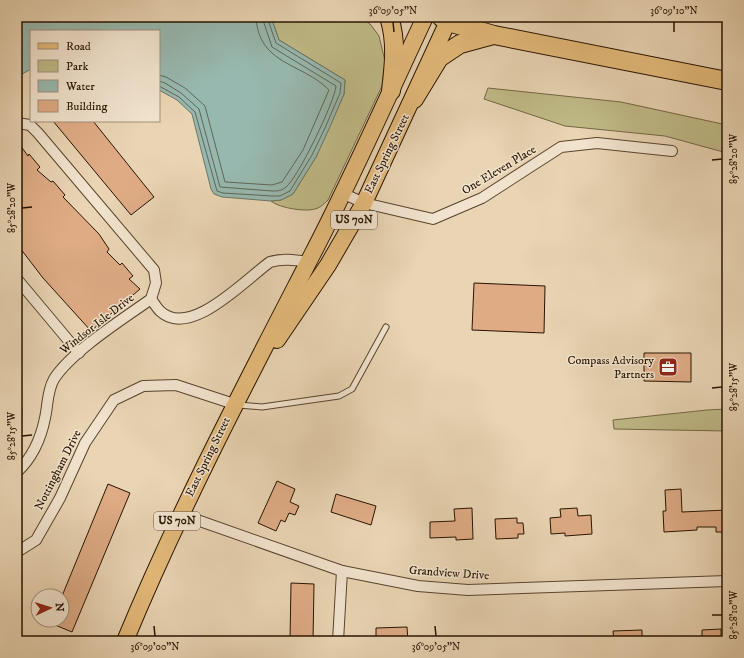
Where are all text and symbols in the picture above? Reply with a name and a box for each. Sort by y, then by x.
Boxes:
text: 36°09'05"N [369,5,417,17]
text: 36°09'10"N [650,5,698,17]
legend [30,30,160,122]
text: Road [66,39,91,54]
text: Park [66,59,88,74]
text: Water [65,79,95,94]
text: Building [66,99,107,114]
street label: East Spring Street [361,112,413,196]
text: 85°28'20"W [728,133,740,184]
street label: One Eleven Place [459,142,539,198]
text: 85°28'20"W [6,182,18,233]
road number: US 70N [331,211,377,229]
street label: Windsor Isle Drive [56,290,137,358]
place label: Compass Advisory Partners [568,353,654,382]
office icon: Compass Advisory Partners [657,356,679,378]
text: 85°28'15"W [728,362,740,411]
text: 85°28'15"W [6,411,18,460]
street label: East Spring Street [182,415,234,499]
street label: Nottingham Drive [31,427,85,513]
road number: US 70N [154,512,200,530]
street label: Grandview Drive [408,563,490,583]
north arrow [30,588,70,628]
text: 85°28'10"W [728,590,740,639]
text: N [52,602,66,612]
text: 36°09'00"N [131,641,180,653]
text: 36°09'05"N [412,641,460,653]

